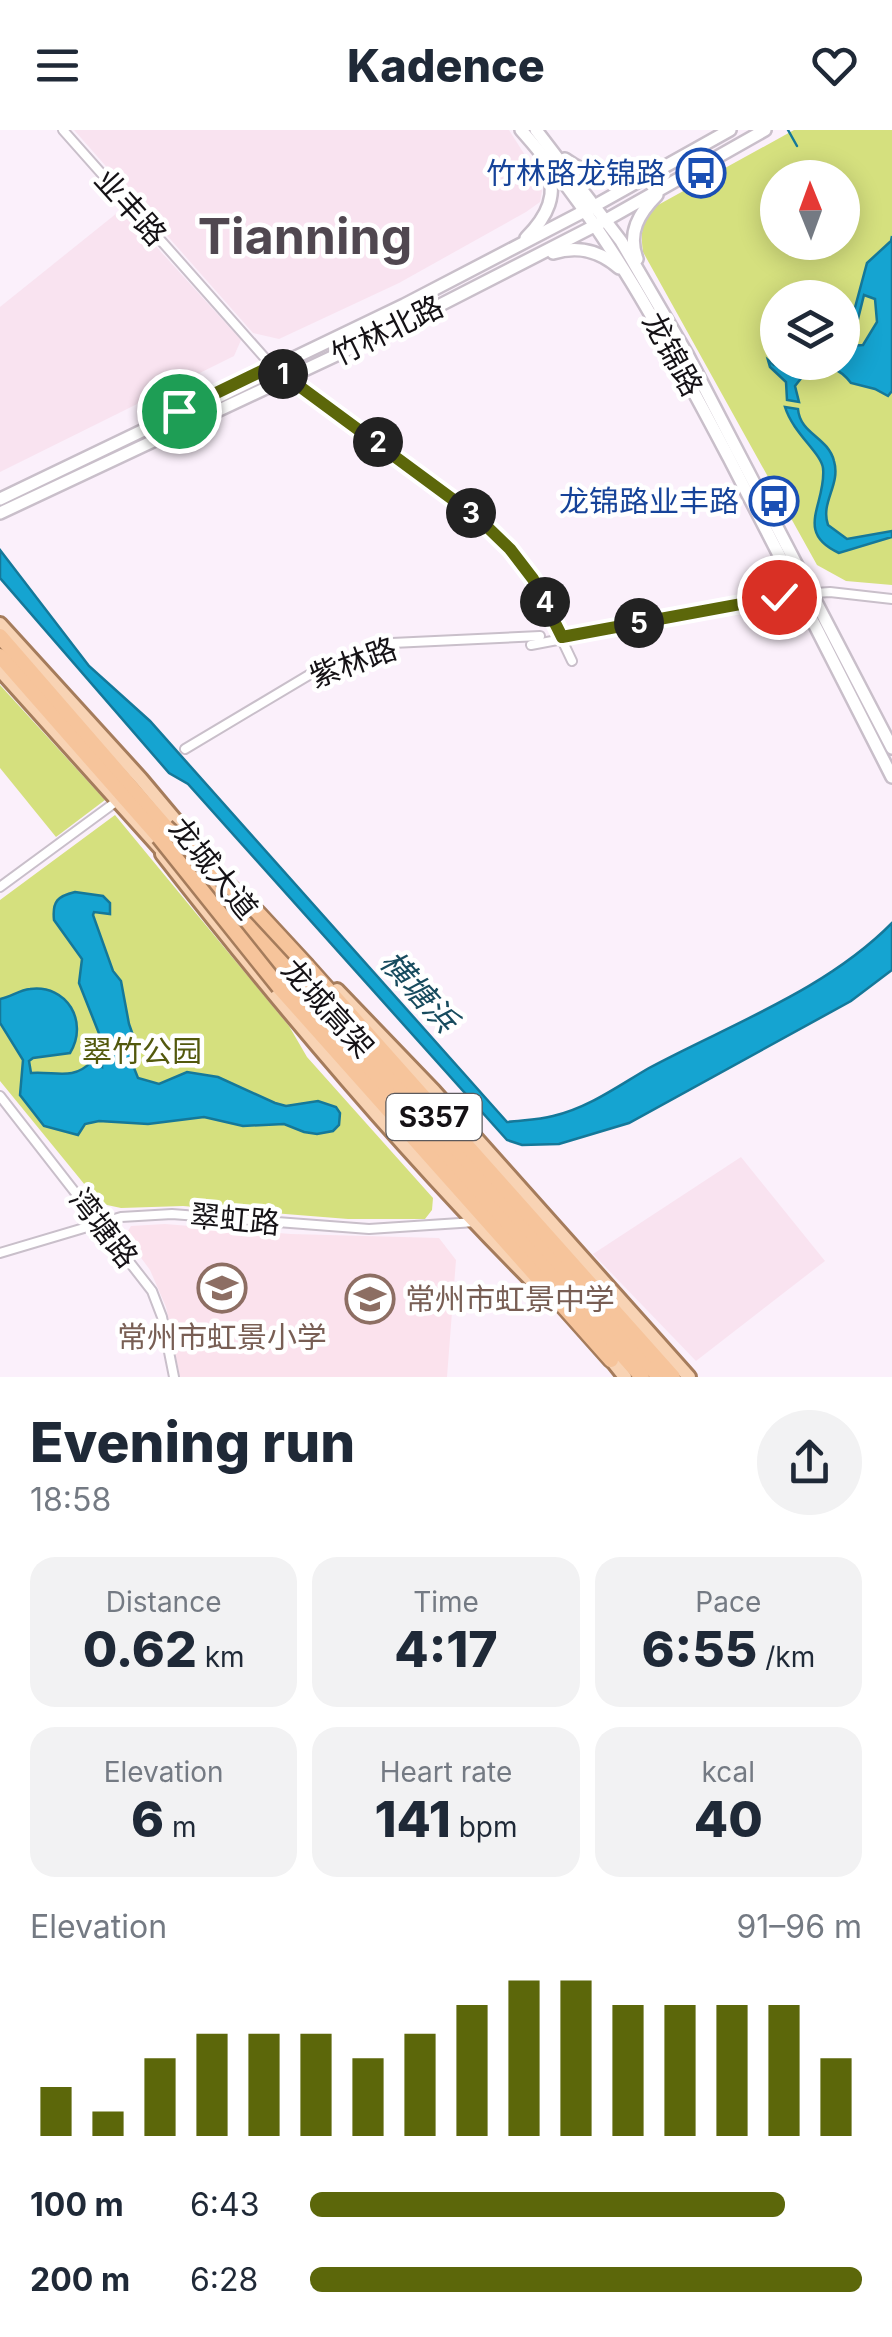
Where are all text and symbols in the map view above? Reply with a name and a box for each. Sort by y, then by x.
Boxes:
icon: menu [30,38,85,93]
text: Kadence [347,38,545,93]
icon: heart [807,38,862,93]
bus stop icon: 竹林路龙锦路 [675,147,727,199]
place label: 竹林路龙锦路 [486,155,666,191]
north arrow [760,160,860,260]
map controls [760,160,860,380]
street label: 业丰路 [88,162,174,252]
district label: Tianning [198,206,412,266]
button: layers [760,280,860,380]
street label: 竹林北路 [325,288,449,372]
street label: 龙锦路 [635,306,711,402]
pin: 1 [258,349,308,399]
text: 1 [277,357,289,391]
pin [137,369,222,454]
icon: arrive [152,384,207,439]
pin: 2 [353,417,403,467]
text: 2 [369,425,387,459]
bus stop icon: 龙锦路业丰路 [748,475,800,527]
place label: 龙锦路业丰路 [559,483,739,519]
pin: 3 [446,488,496,538]
text: 3 [462,496,480,530]
pin [737,555,822,640]
icon: check [752,570,807,625]
pin: 4 [520,577,570,627]
text: 4 [536,585,554,619]
pin: 5 [614,598,664,648]
text: 5 [630,606,648,640]
street label: 紫林路 [305,630,401,694]
street label: 龙城大道 [162,810,266,926]
water label: 横塘浜 [372,942,468,1042]
street label: 龙城高架 [274,951,382,1065]
park label: 翠竹公园 [82,1033,202,1069]
road number: S357 [386,1094,482,1140]
street label: 湾塘路 [62,1181,146,1275]
street label: 翠虹路 [189,1197,281,1241]
school or university icon: 常州市虹景小学 [196,1262,248,1314]
school or university icon: 常州市虹景中学 [344,1273,396,1325]
place label: 常州市虹景中学 [405,1281,615,1317]
place label: 常州市虹景小学 [117,1319,327,1355]
text: Evening run [30,1409,355,1475]
button: share [757,1410,862,1515]
text: 18:58 [30,1480,111,1519]
text: Distance [106,1585,221,1619]
text: Time [413,1585,479,1619]
text: Pace [695,1585,761,1619]
text: 0.62 [83,1619,197,1679]
text: 4:17 [394,1619,498,1679]
text: 6:55 [641,1619,757,1679]
text: km [197,1640,245,1674]
text: /km [757,1640,815,1674]
text: Elevation [104,1755,224,1789]
text: Heart rate [380,1755,512,1789]
text: kcal [702,1755,755,1789]
text: 6 [131,1789,164,1849]
text: 141 [374,1789,451,1849]
text: 40 [694,1789,763,1849]
text: m [164,1810,196,1844]
text: bpm [451,1810,517,1844]
text: Elevation [30,1907,167,1946]
text: 91–96 m [736,1907,862,1946]
text: 100 m [30,2185,124,2224]
text: 6:43 [190,2185,260,2224]
text: 200 m [30,2260,130,2299]
text: 6:28 [190,2260,258,2299]

